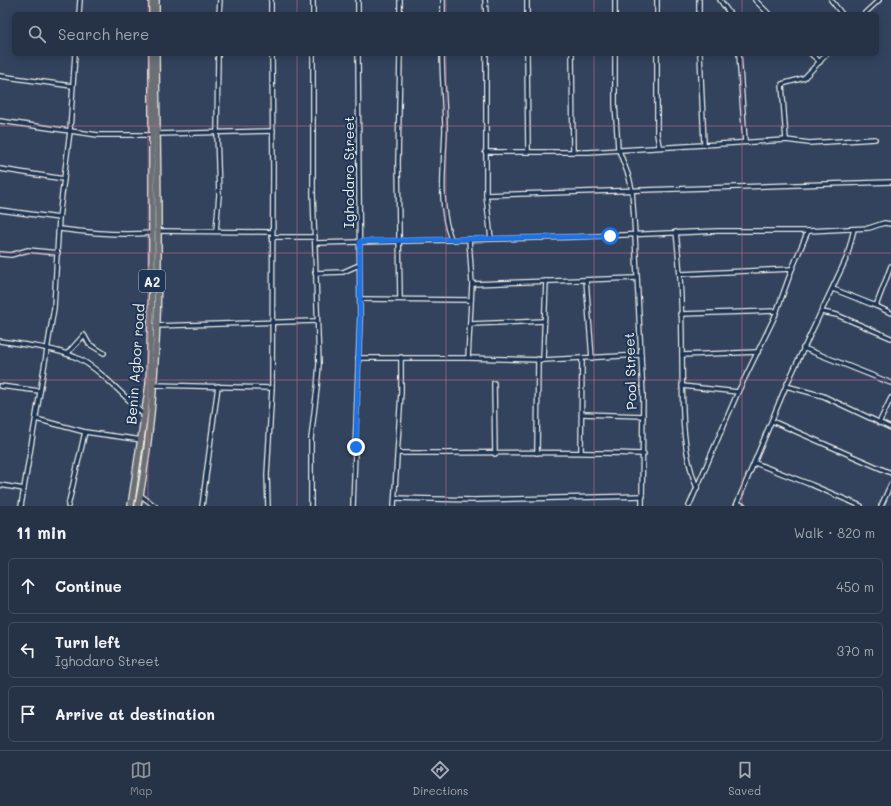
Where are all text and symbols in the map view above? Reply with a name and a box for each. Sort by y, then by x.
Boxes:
search box [12,12,879,56]
icon: search [26,23,48,45]
text: Search here [58,24,149,44]
street label: Ighodaro Street [339,116,358,228]
route start [601,227,619,245]
road number: A2 [139,270,165,292]
street label: Benin Agbor road [121,303,149,425]
street label: Pool Street [619,332,641,410]
route end [347,438,365,456]
text: 11 min [16,521,66,543]
text: Walk · 820 m [794,524,875,541]
icon: ahead [17,575,39,597]
text: Continue [55,576,122,596]
text: 450 m [836,578,874,595]
text: Turn left [55,632,120,652]
icon: left [17,639,39,661]
text: 370 m [837,642,874,659]
text: Ighodaro Street [55,652,159,669]
icon: arrive [17,703,39,725]
text: Arrive at destination [55,704,215,724]
tab: Map [130,759,152,798]
tab: Directions [412,759,468,798]
tab: Saved [728,759,761,798]

